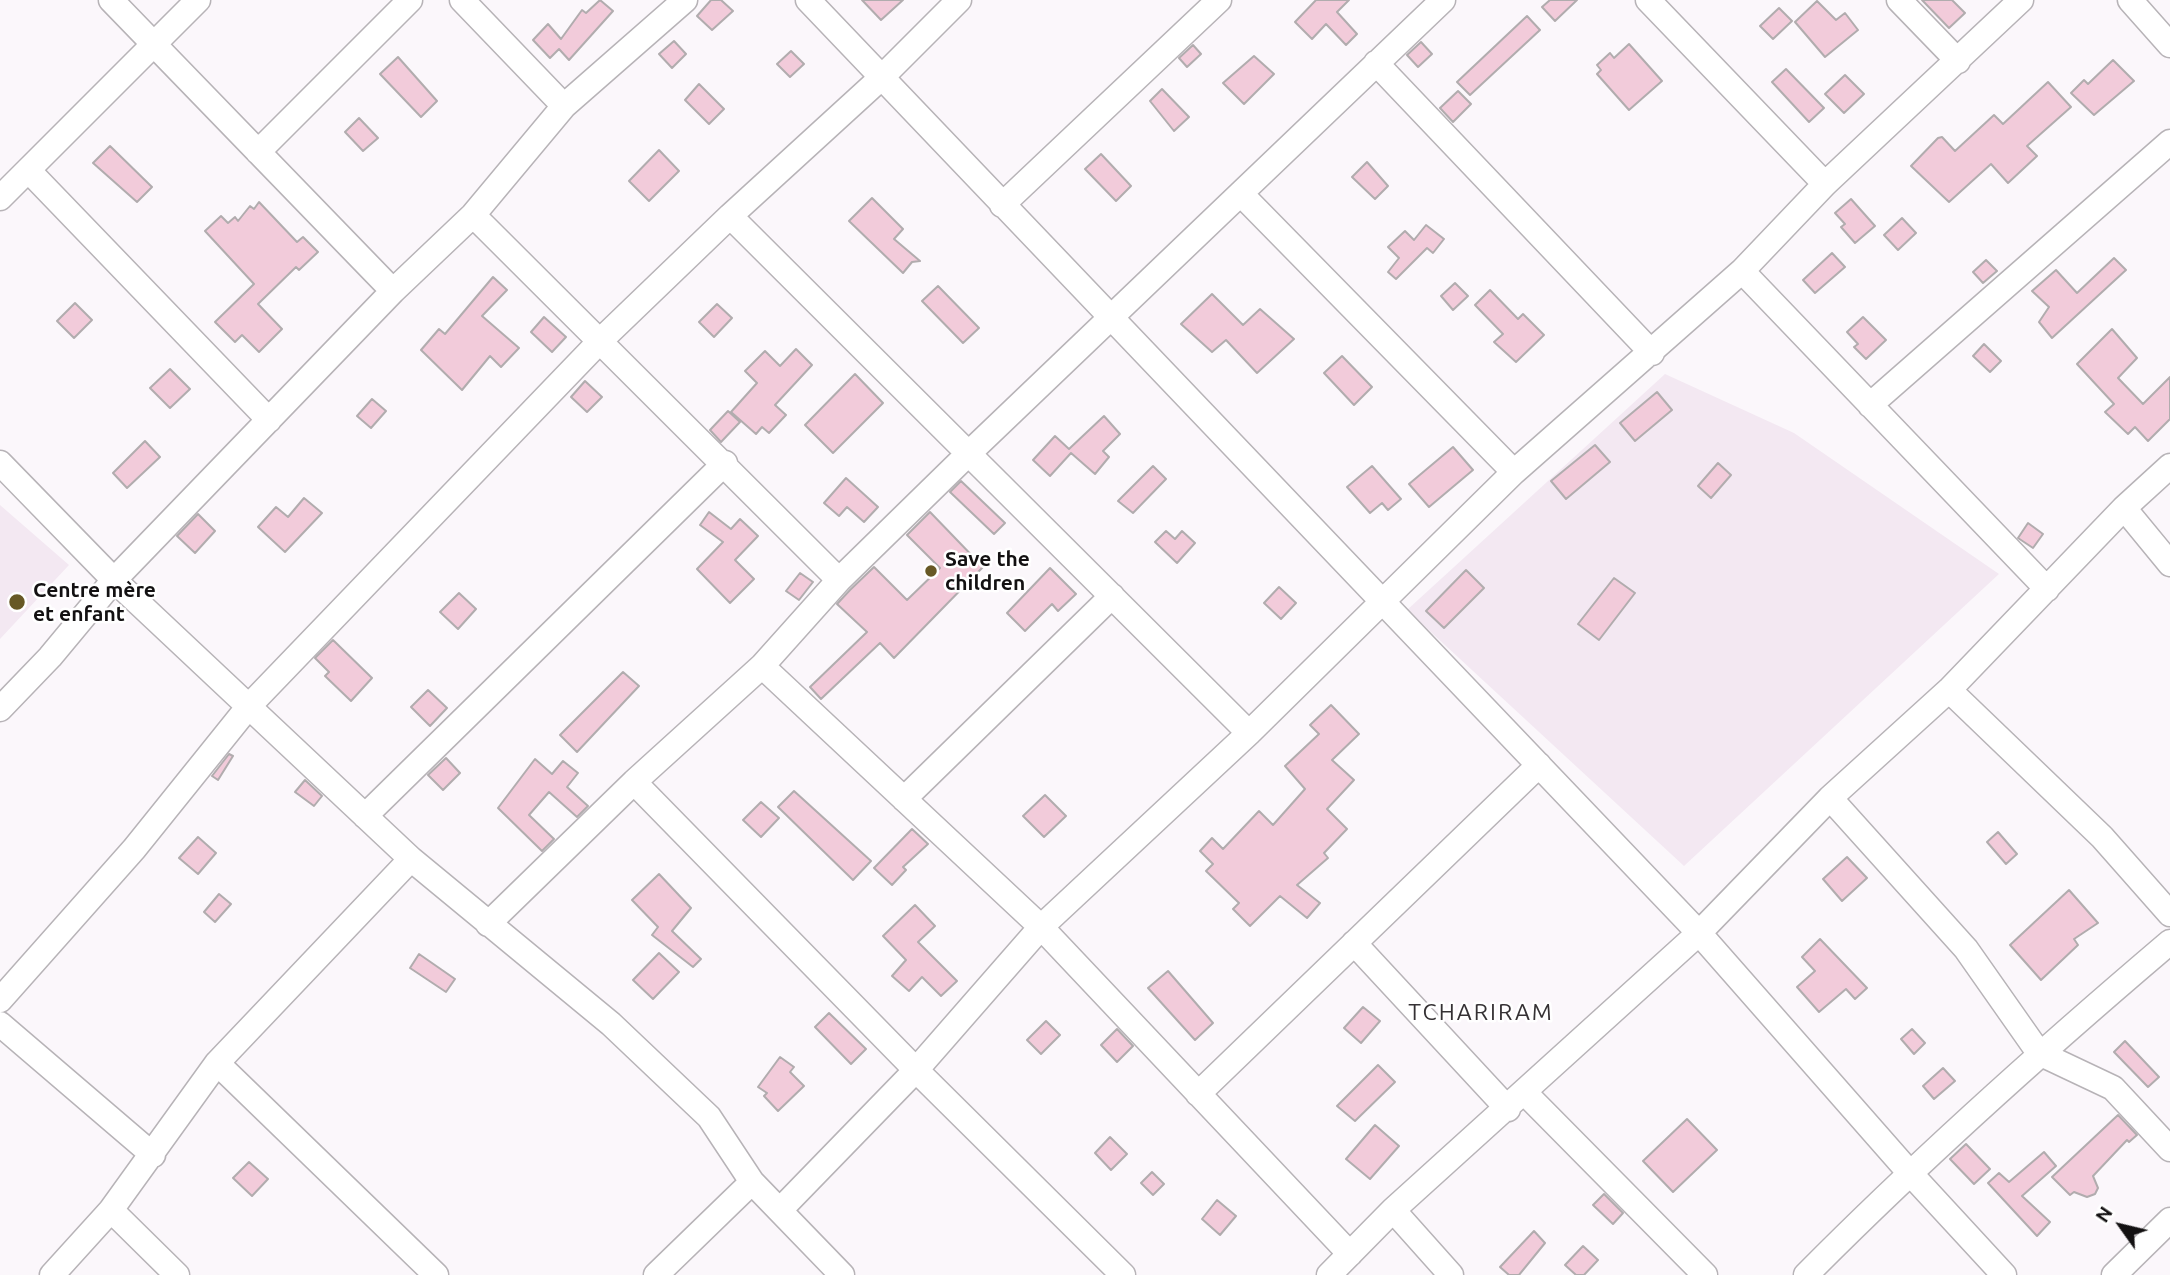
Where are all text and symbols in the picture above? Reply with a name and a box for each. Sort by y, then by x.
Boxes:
place label: Save the children [945,546,1030,596]
marker: Save the children [923,563,939,579]
place label: Centre mère et enfant [33,577,156,627]
marker: Centre mère et enfant [7,592,27,612]
district label: TCHARIRAM [1409,998,1553,1026]
north arrow [2086,1191,2156,1261]
text: N [2091,1202,2117,1226]

